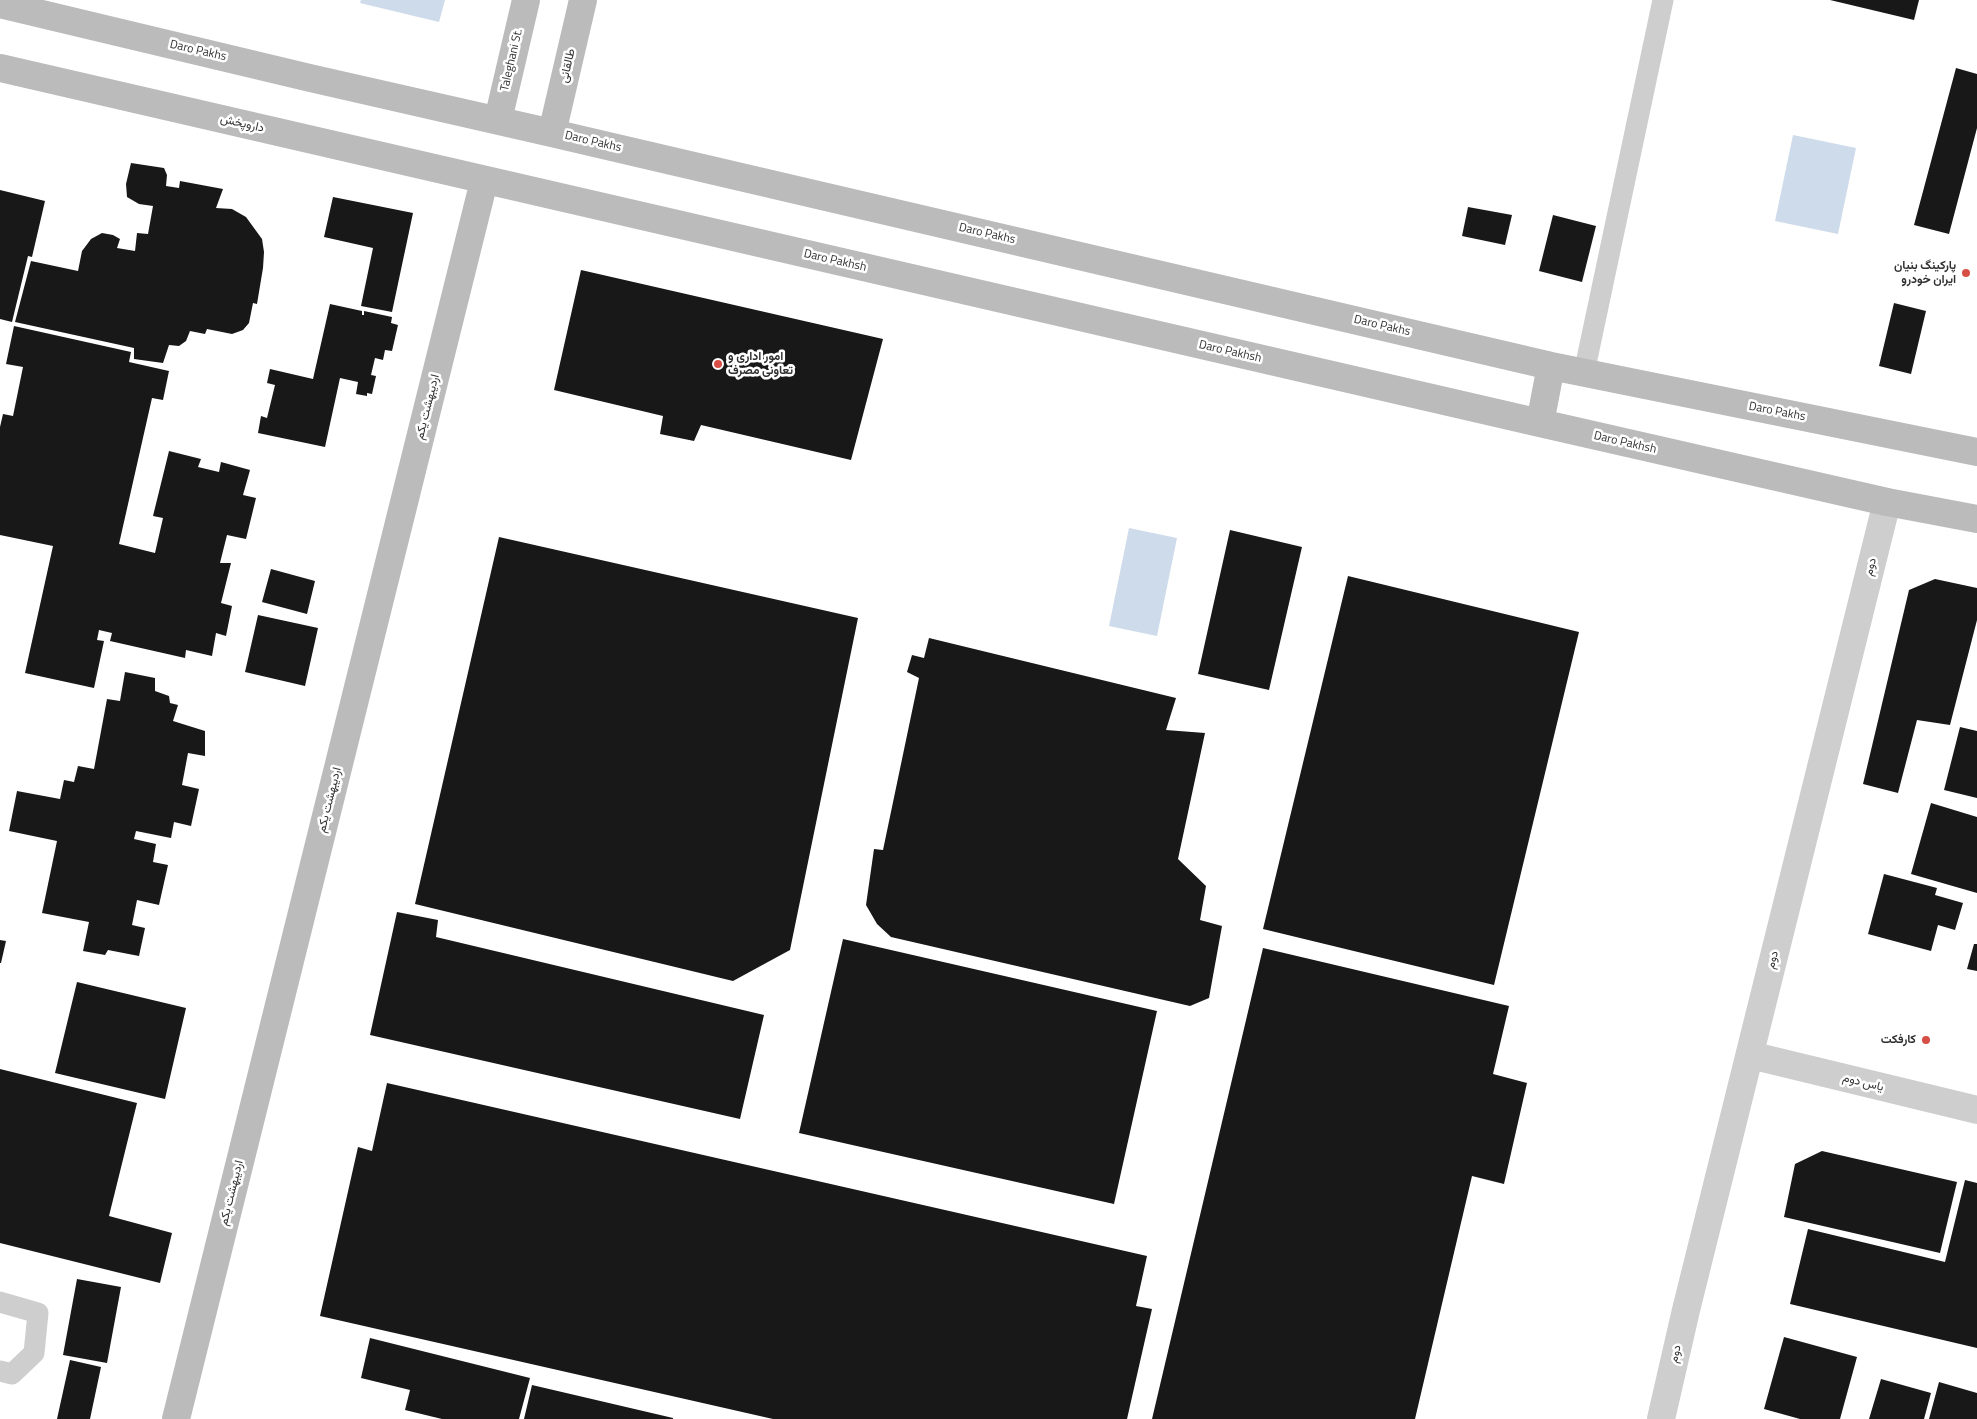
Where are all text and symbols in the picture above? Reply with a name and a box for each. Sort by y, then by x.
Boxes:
street label: Taleghani St. [498,27,526,93]
street label: Daro Pakhs [168,38,228,64]
street label: طالقانی [557,47,579,85]
street label: داروپخش [219,112,265,136]
street label: Daro Pakhs [563,129,623,155]
street label: Daro Pakhs [957,221,1017,247]
street label: Daro Pakhsh [802,247,868,275]
place label: پارکینگ بنیان ایران خودرو [1894,259,1956,287]
marker: پارکینگ بنیان ایران خودرو [1960,267,1972,279]
street label: Daro Pakhs [1352,313,1412,339]
street label: Daro Pakhsh [1197,338,1263,366]
place label: امور اداری و تعاونی مصرف [728,350,793,378]
marker: امور اداری و تعاونی مصرف [712,358,724,370]
street label: اردیبهشت یکم [413,373,443,441]
street label: Daro Pakhs [1747,399,1807,425]
street label: Daro Pakhsh [1592,429,1658,457]
street label: دوم [1862,556,1880,578]
street label: اردیبهشت یکم [315,766,345,834]
street label: دوم [1764,949,1782,971]
place label: کارفکت [1881,1033,1916,1047]
marker: کارفکت [1920,1034,1932,1046]
street label: یاس دوم [1841,1071,1885,1095]
street label: اردیبهشت یکم [217,1159,247,1227]
street label: دوم [1667,1344,1685,1364]

